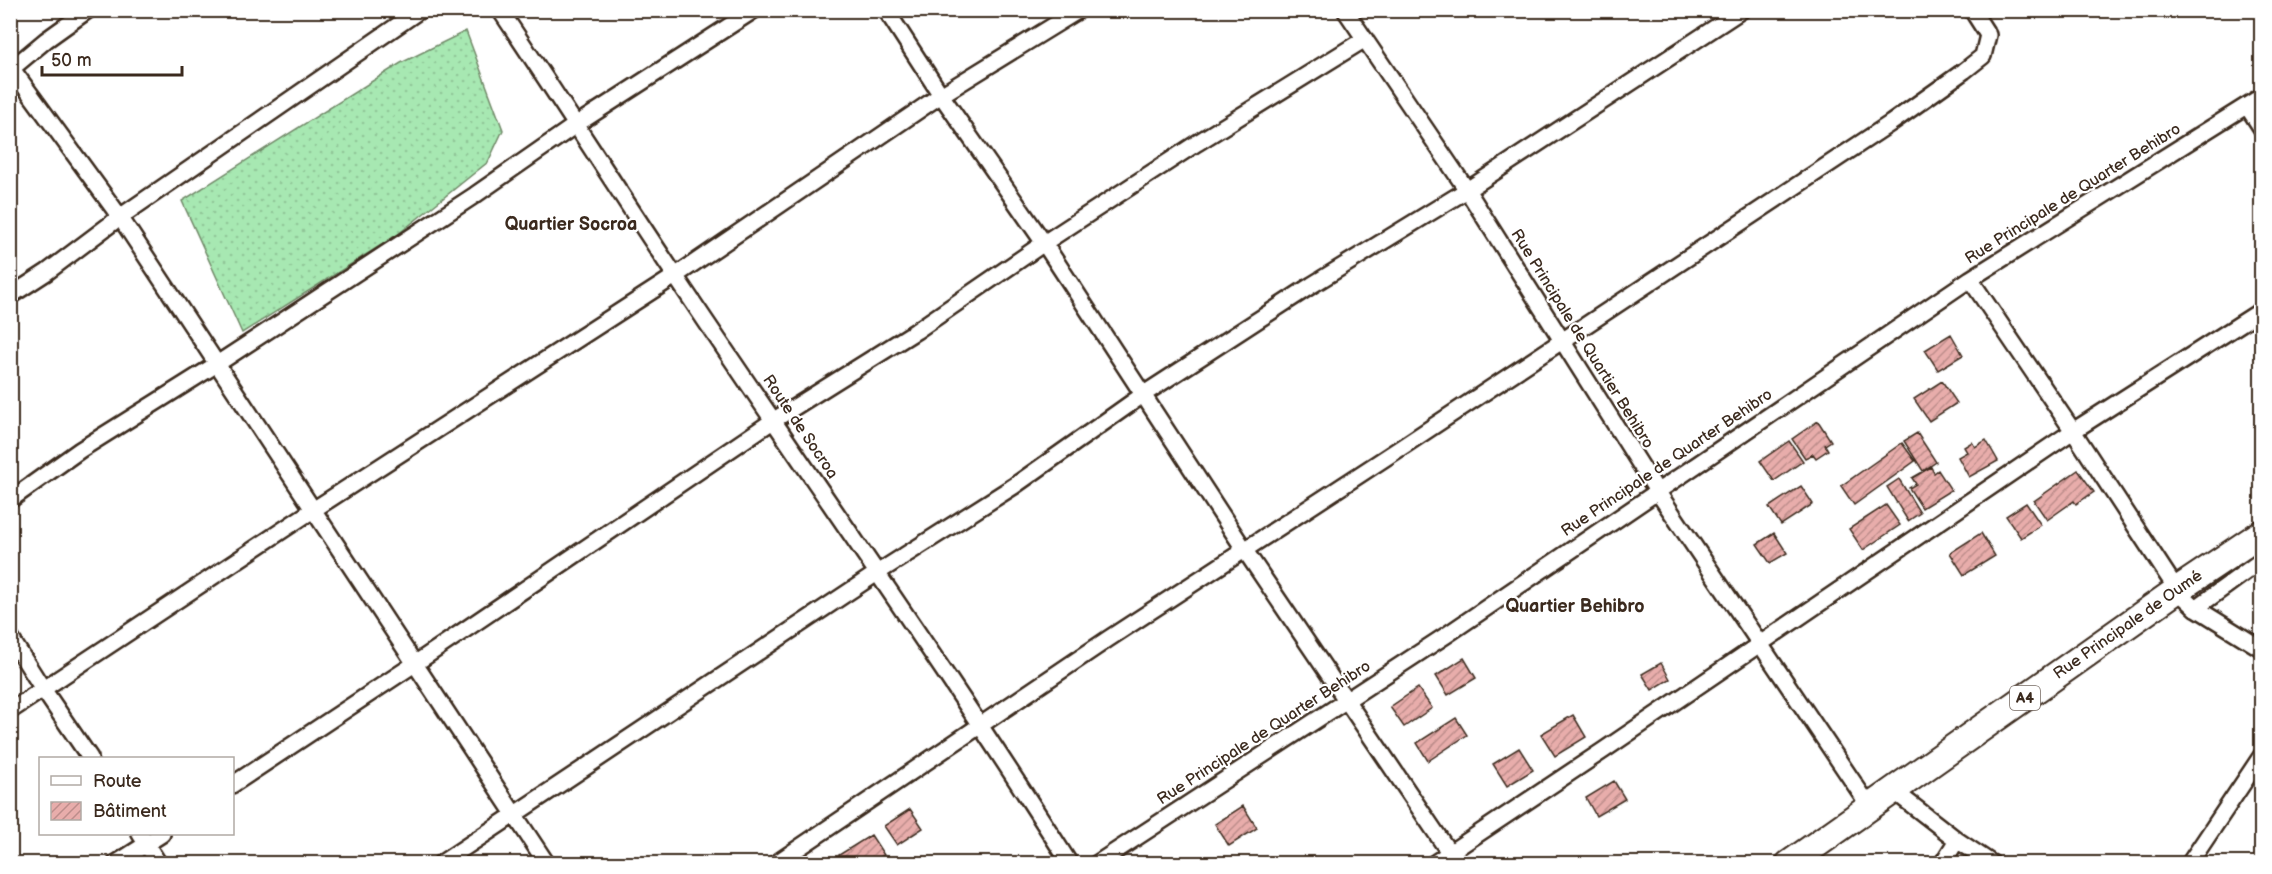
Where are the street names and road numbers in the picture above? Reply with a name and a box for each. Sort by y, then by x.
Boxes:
street label: Rue Principale de Quarter Behibro [1962,120,2184,268]
street label: Rue Principale de Quartier Behibro [1506,226,1658,452]
street label: Route de Socroa [758,372,842,482]
street label: Rue Principale de Quarter Behibro [1558,385,1776,541]
street label: Rue Principale de Oumé [2050,566,2206,684]
street label: Rue Principale de Quarter Behibro [1154,657,1374,809]
road number: A4 [2010,686,2040,710]

